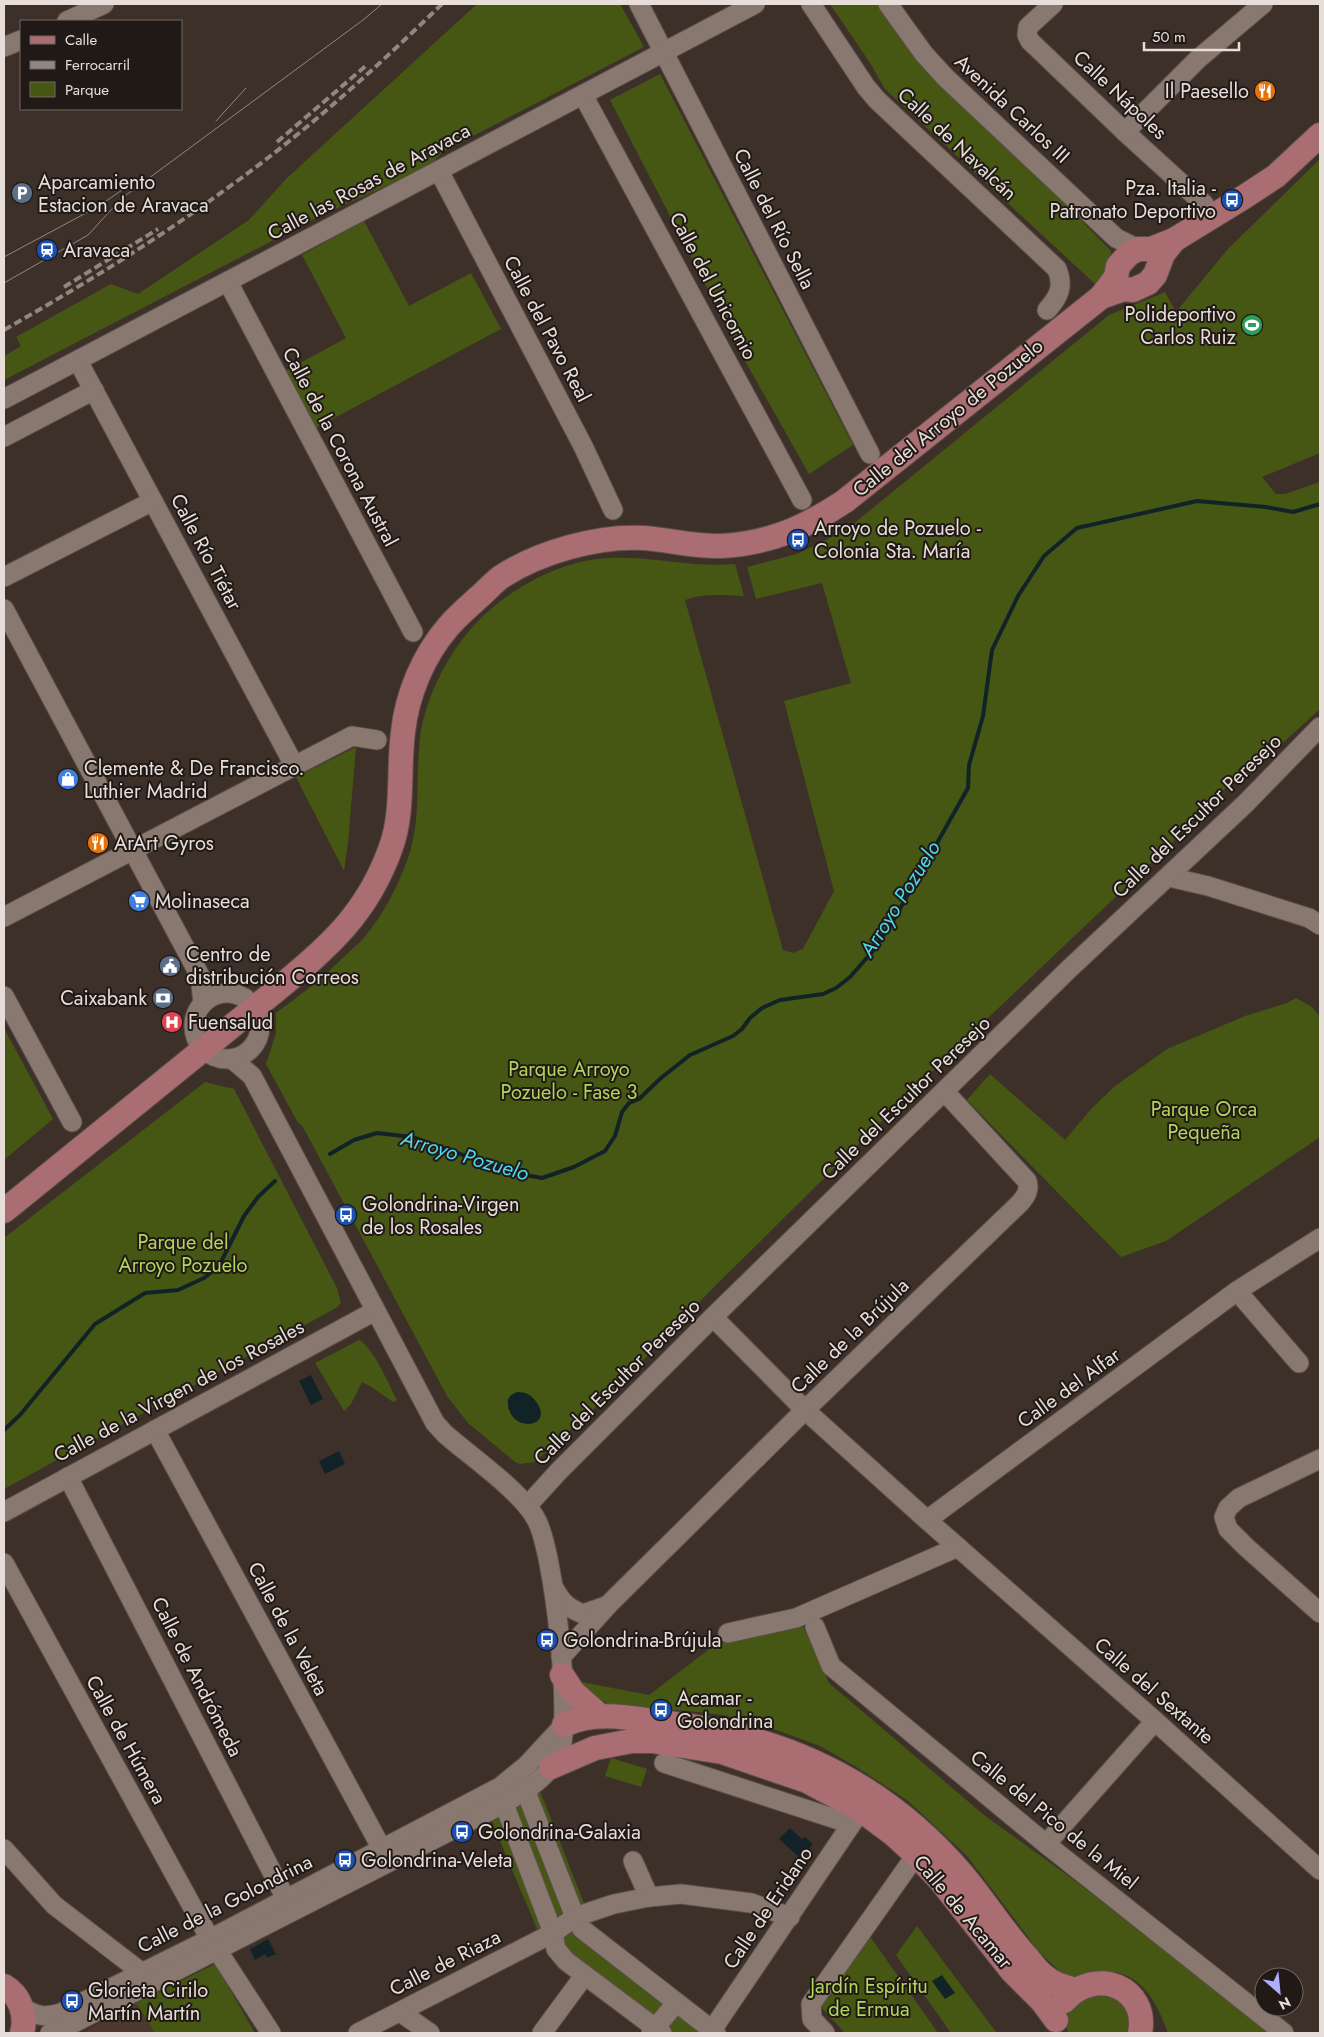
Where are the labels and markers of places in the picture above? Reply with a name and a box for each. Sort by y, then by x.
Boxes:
place label: Il Paesello [1165,77,1249,106]
restaurant icon: Il Paesello [1253,79,1277,103]
place label: Aparcamiento Estacion de Aravaca [38,168,209,220]
place label: Pza. Italia - Patronato Deportivo [1049,174,1217,226]
parking icon: Aparcamiento Estacion de Aravaca [10,181,34,205]
bus stop icon: Pza. Italia - Patronato Deportivo [1220,188,1244,212]
place label: Aravaca [63,236,130,265]
station icon: Aravaca [35,238,59,262]
place label: Polideportivo Carlos Ruiz [1125,300,1236,352]
sports icon: Polideportivo Carlos Ruiz [1240,313,1264,337]
place label: Arroyo de Pozuelo - Colonia Sta. María [814,514,982,566]
bus stop icon: Arroyo de Pozuelo - Colonia Sta. María [786,528,810,552]
place label: Clemente & De Francisco. Luthier Madrid [84,754,304,806]
shop icon: Clemente & De Francisco. Luthier Madrid [56,767,80,791]
place label: ArArt Gyros [114,829,214,858]
restaurant icon: ArArt Gyros [86,831,110,855]
place label: Molinaseca [155,887,250,916]
supermarket icon: Molinaseca [127,889,151,913]
place label: Centro de distribución Correos [186,940,359,992]
public building icon: Centro de distribución Correos [158,954,182,978]
place label: Caixabank [60,984,147,1013]
bank icon: Caixabank [151,986,175,1010]
place label: Fuensalud [188,1008,273,1037]
hospital icon: Fuensalud [160,1010,184,1034]
place label: Golondrina-Virgen de los Rosales [362,1190,519,1242]
bus stop icon: Golondrina-Virgen de los Rosales [334,1203,358,1227]
place label: Golondrina-Brújula [563,1626,721,1655]
bus stop icon: Golondrina-Brújula [535,1628,559,1652]
place label: Acamar - Golondrina [677,1684,773,1736]
bus stop icon: Acamar - Golondrina [649,1698,673,1722]
place label: Golondrina-Galaxia [478,1818,641,1847]
bus stop icon: Golondrina-Galaxia [450,1820,474,1844]
place label: Golondrina-Veleta [361,1846,512,1875]
bus stop icon: Golondrina-Veleta [333,1848,357,1872]
place label: Glorieta Cirilo Martín Martín [88,1976,208,2028]
bus stop icon: Glorieta Cirilo Martín Martín [60,1989,84,2013]

